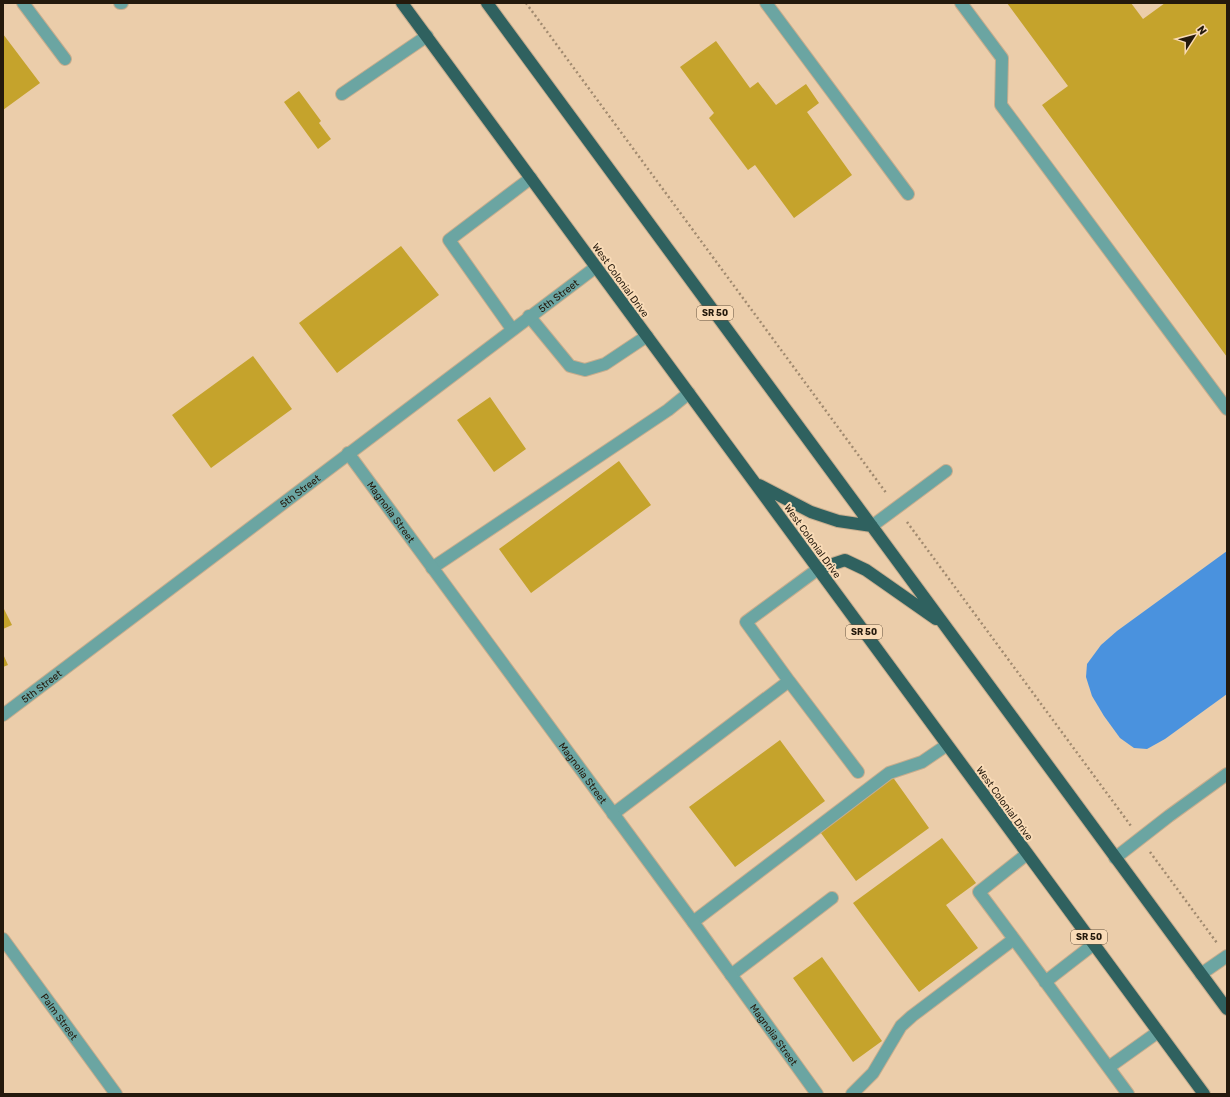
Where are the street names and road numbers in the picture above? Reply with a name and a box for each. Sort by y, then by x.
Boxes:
street label: West Colonial Drive [589,241,651,320]
street label: 5th Street [536,277,582,315]
road number: SR 50 [697,306,733,320]
street label: 5th Street [278,472,323,511]
street label: Magnolia Street [364,479,417,545]
street label: West Colonial Drive [781,502,843,581]
road number: SR 50 [846,625,882,639]
street label: 5th Street [19,668,64,706]
street label: Magnolia Street [556,740,609,806]
street label: West Colonial Drive [973,764,1035,843]
road number: SR 50 [1071,930,1107,944]
street label: Palm Street [38,992,80,1043]
street label: Magnolia Street [747,1002,800,1068]

